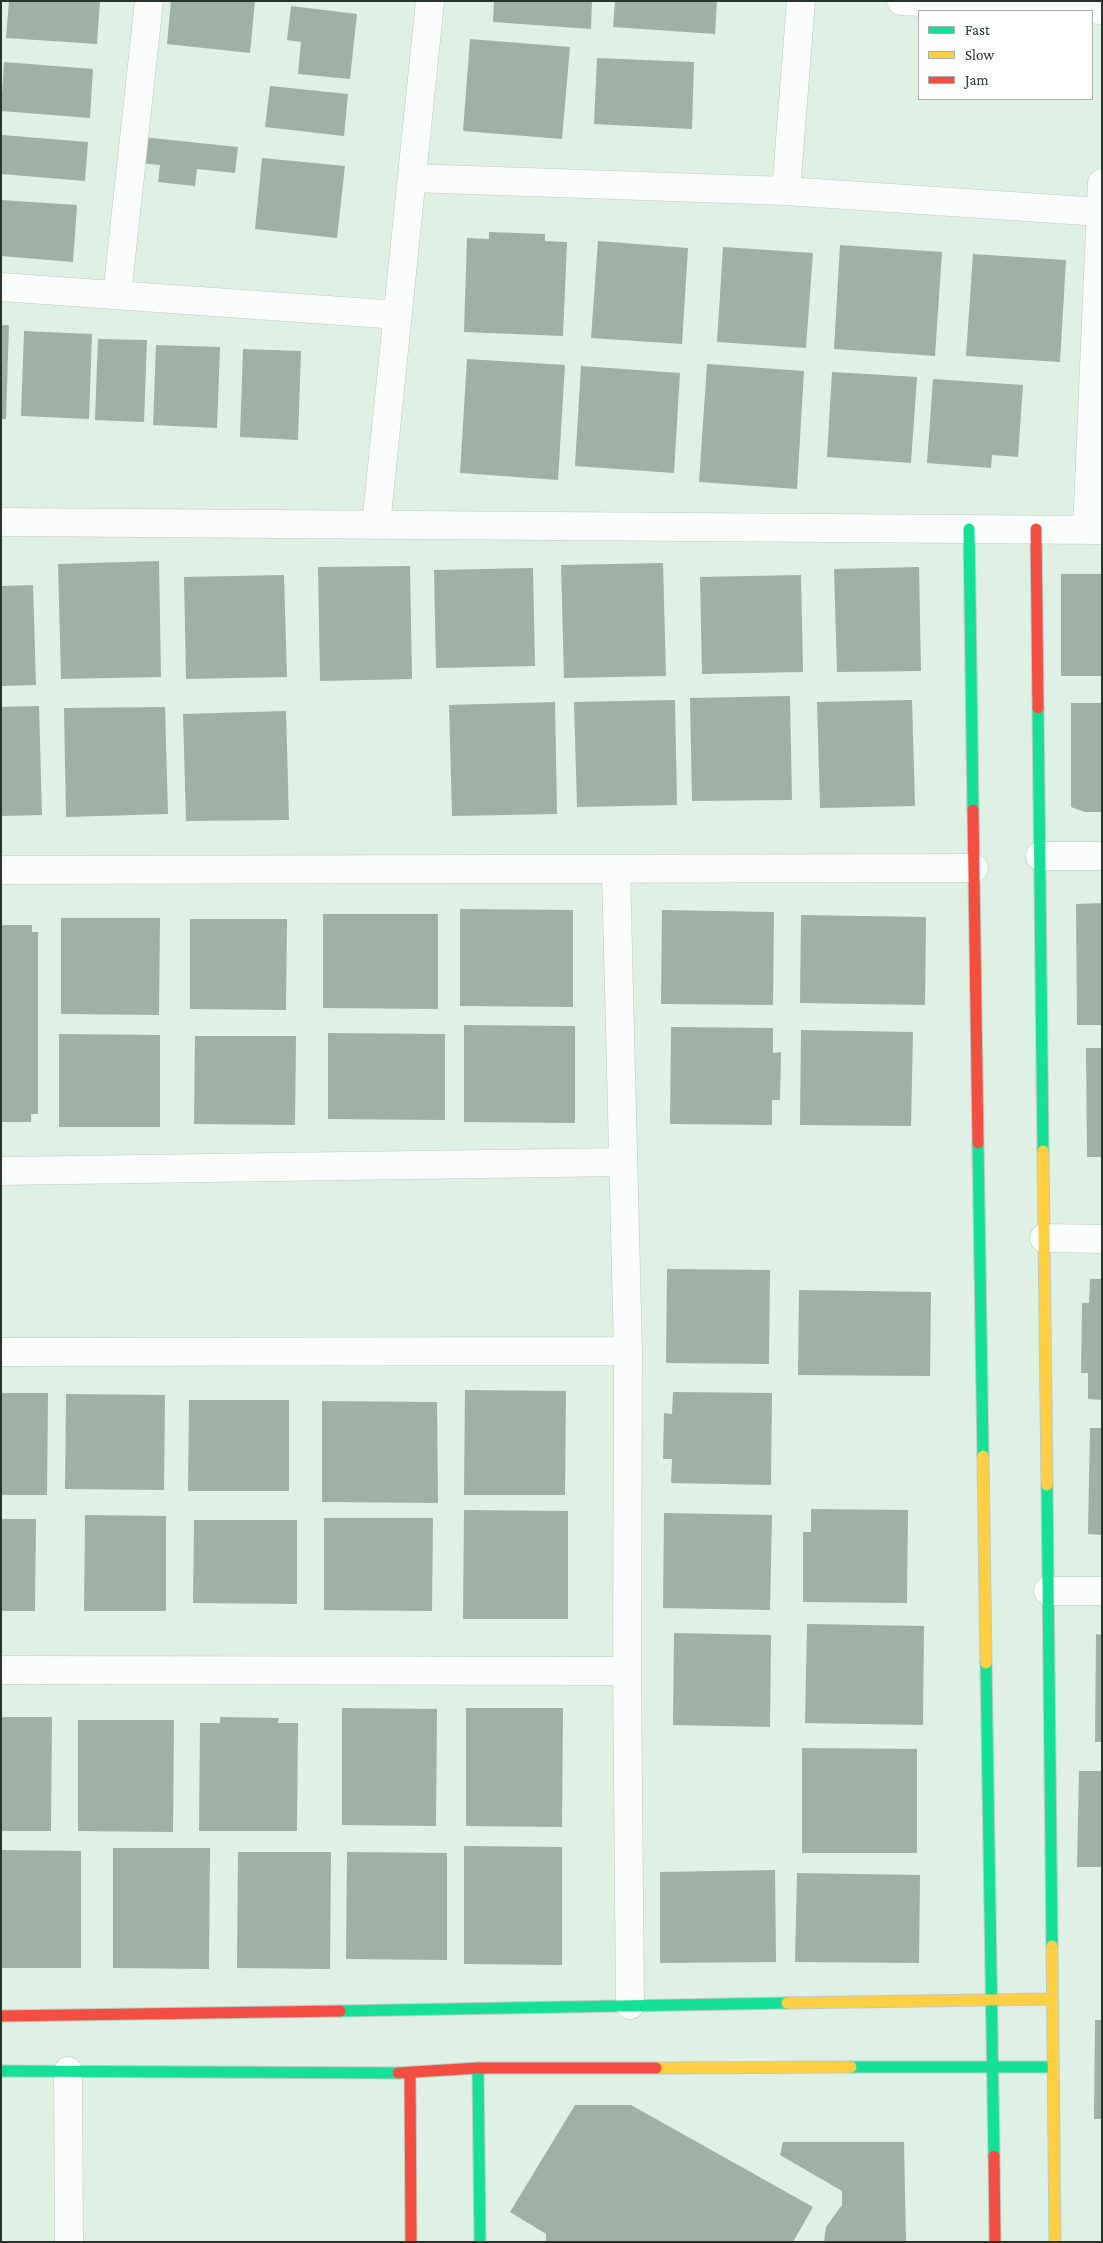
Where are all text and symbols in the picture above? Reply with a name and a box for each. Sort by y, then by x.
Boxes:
legend [918,10,1093,100]
text: Fast [965,22,990,38]
text: Slow [965,47,994,63]
text: Jam [965,72,988,88]

